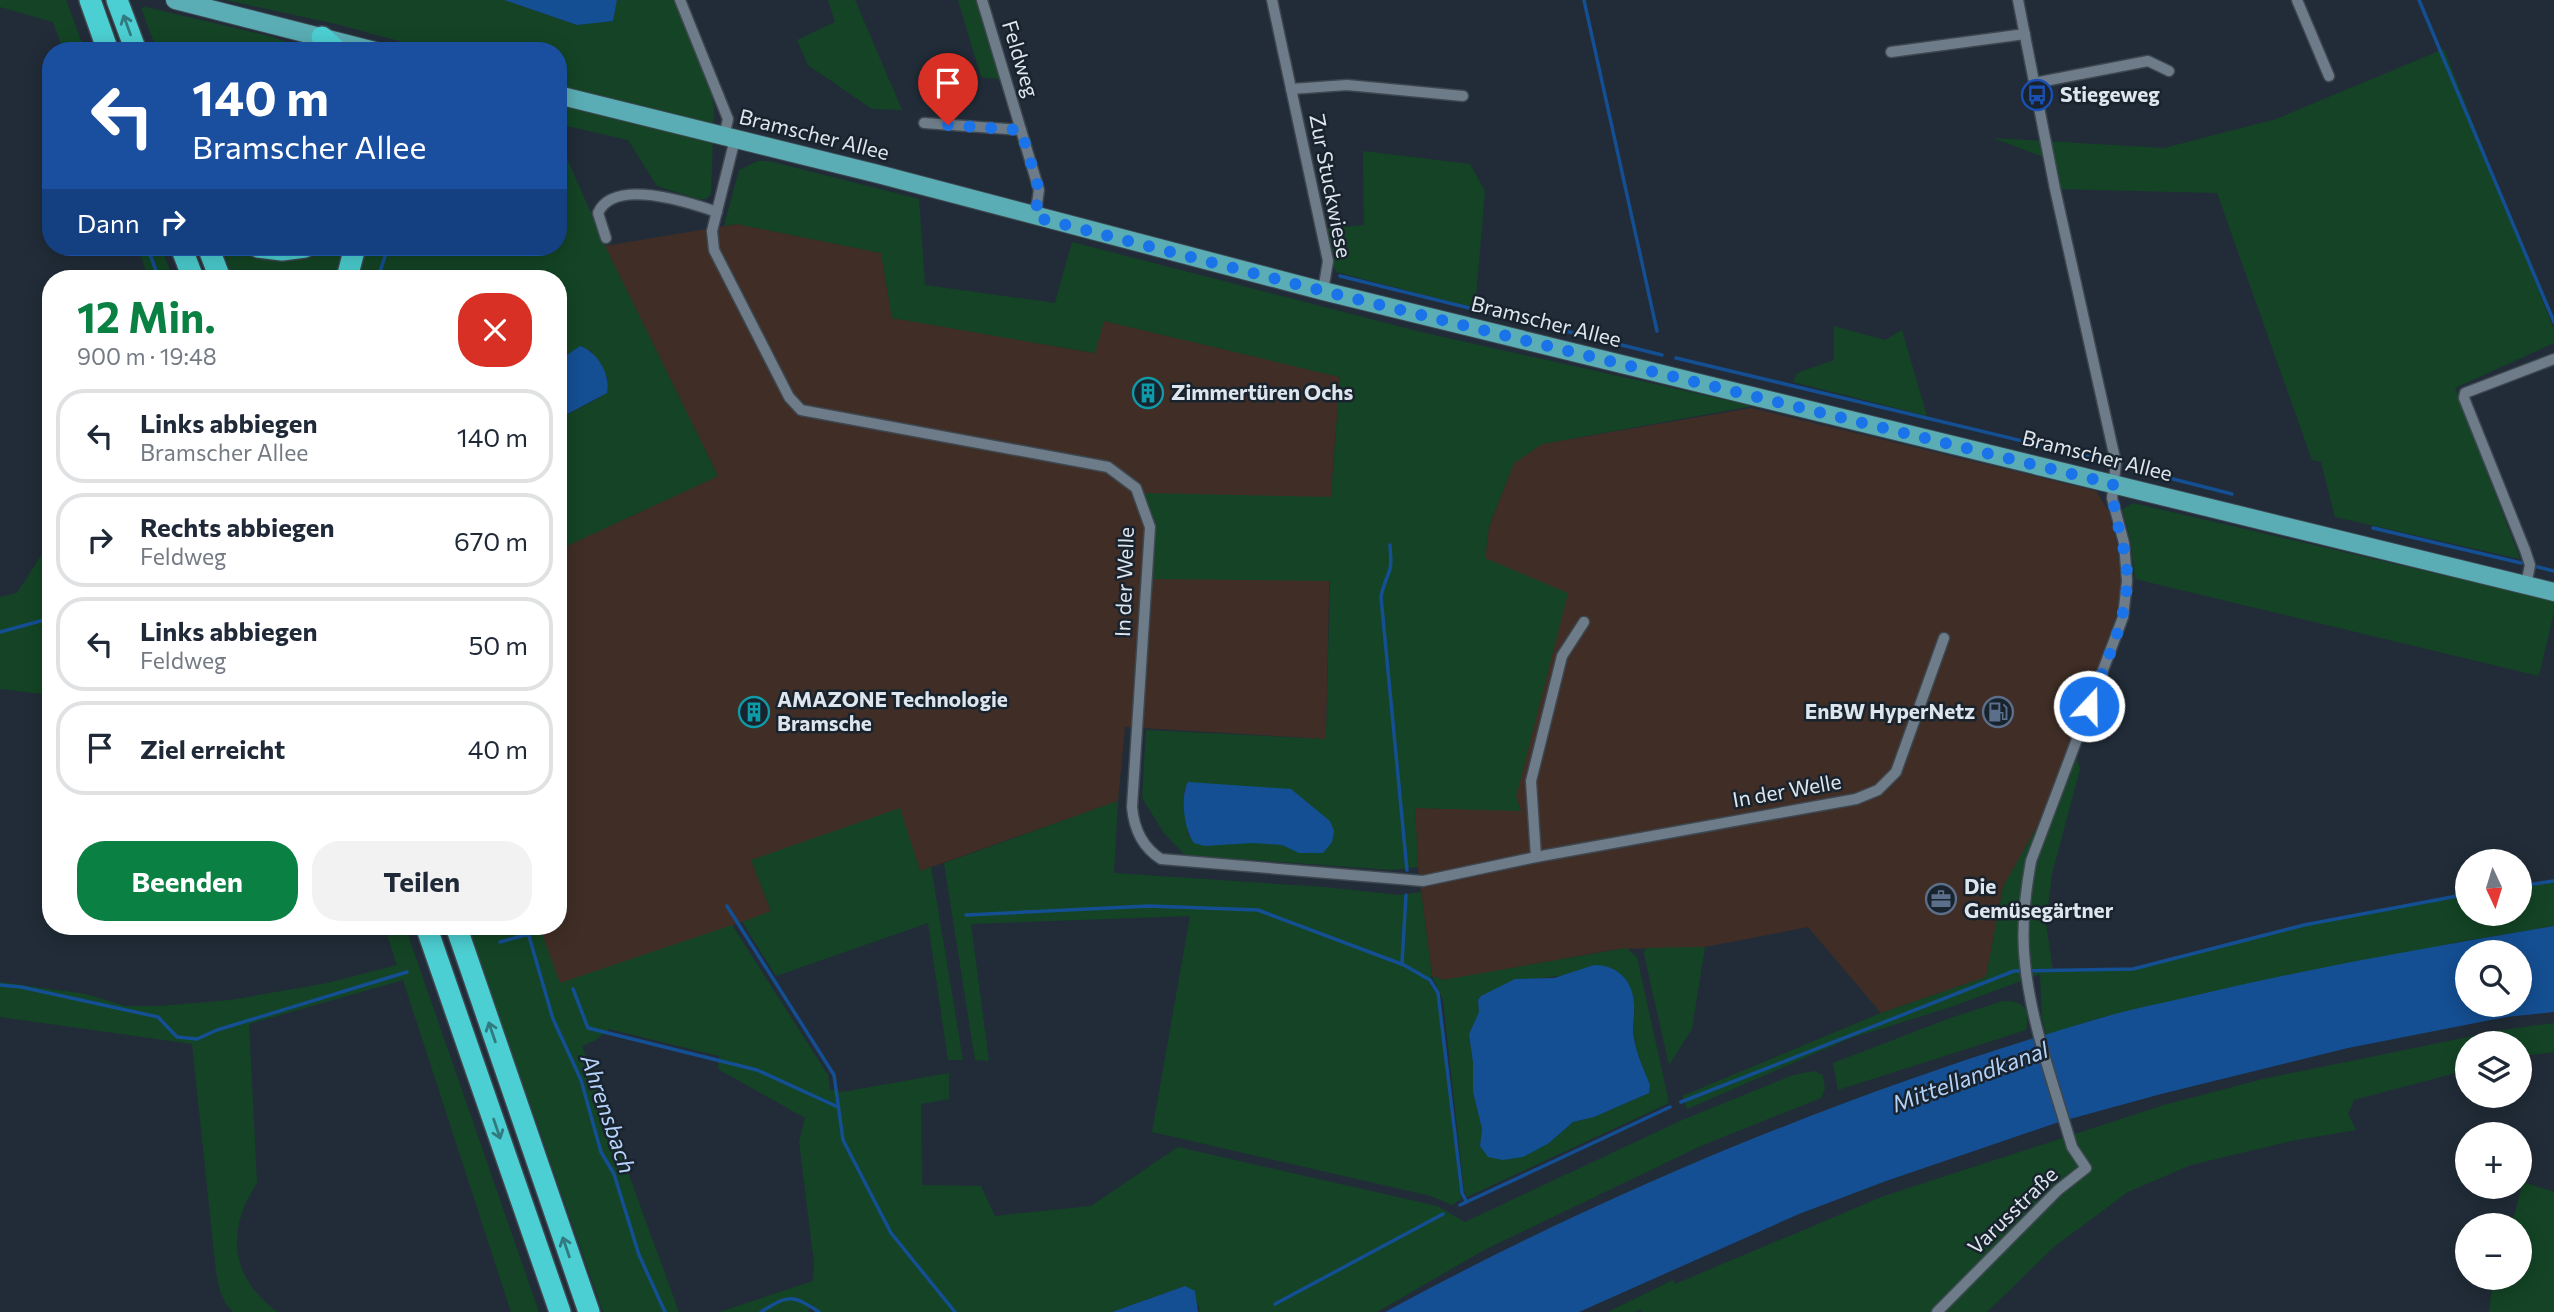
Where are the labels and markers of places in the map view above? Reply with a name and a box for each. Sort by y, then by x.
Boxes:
pin [918,53,978,125]
bus stop icon: Stiegeweg [2020,78,2054,112]
place label: Stiegeweg [2060,81,2160,106]
building icon: Zimmertüren Ochs [1131,376,1165,410]
place label: Zimmertüren Ochs [1171,379,1353,404]
place label: AMAZONE Technologie Bramsche [777,686,1008,735]
building icon: AMAZONE Technologie Bramsche [737,695,771,729]
fuel station icon: EnBW HyperNetz [1981,695,2015,729]
place label: EnBW HyperNetz [1805,698,1975,723]
place label: Die Gemüsegärtner [1964,873,2114,922]
office icon: Die Gemüsegärtner [1924,882,1958,916]

